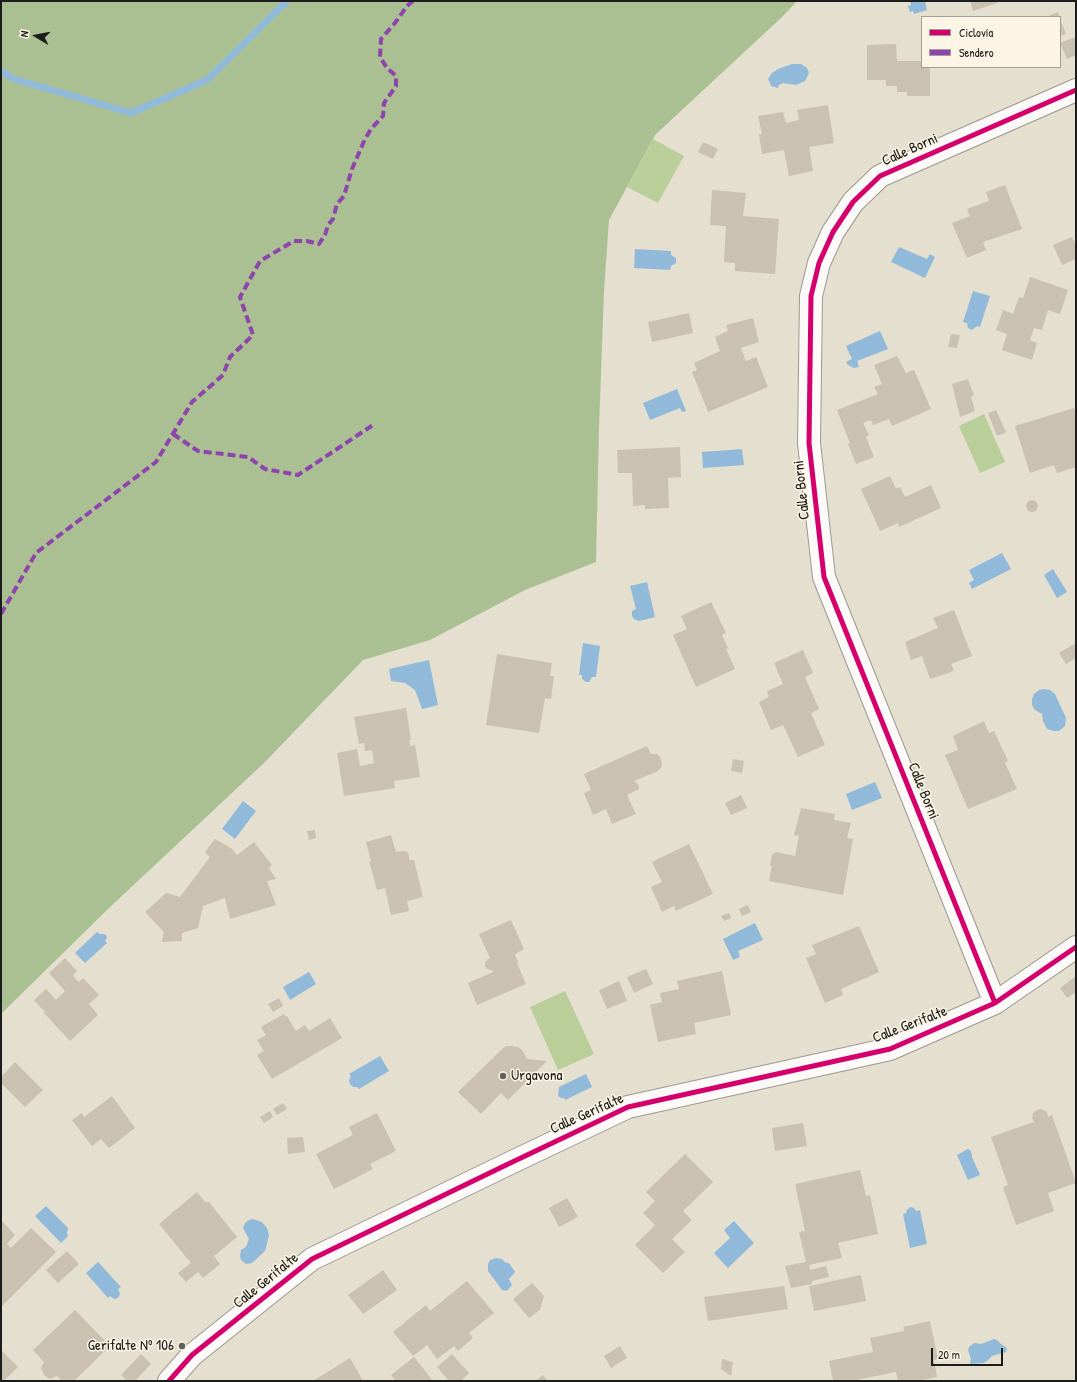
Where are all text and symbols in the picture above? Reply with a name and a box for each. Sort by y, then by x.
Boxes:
north arrow [16,16,56,56]
legend [921,16,1061,68]
text: Ciclovía [959,24,993,41]
text: N [17,30,32,38]
text: Sendero [959,44,994,61]
street label: Calle Borni [879,130,941,170]
street label: Calle Borni [790,459,814,521]
street label: Calle Borni [904,760,942,822]
street label: Calle Gerifalte [870,1003,950,1047]
place label: Urgavona [511,1067,562,1085]
marker: Urgavona [498,1071,508,1081]
street label: Calle Gerifalte [547,1090,627,1138]
street label: Calle Gerifalte [230,1249,302,1313]
place label: Gerifalte Nº 106 [88,1337,174,1355]
scale bar [933,1340,1005,1366]
marker: Gerifalte Nº 106 [177,1341,187,1351]
text: 20 m [938,1346,960,1363]

